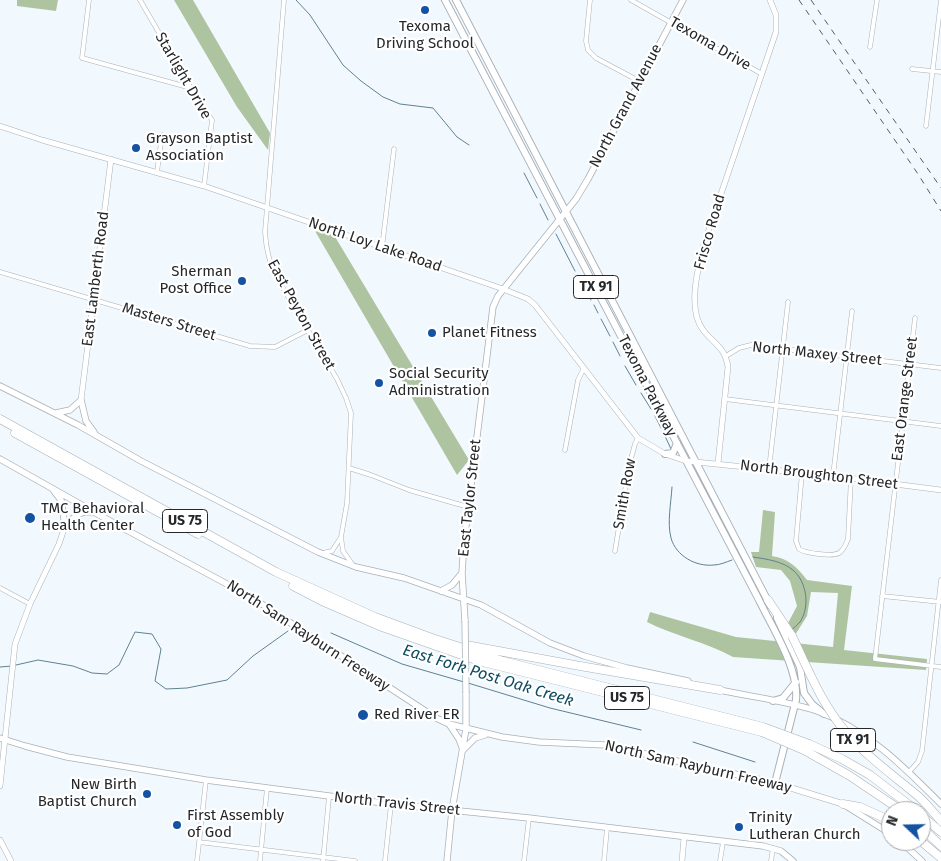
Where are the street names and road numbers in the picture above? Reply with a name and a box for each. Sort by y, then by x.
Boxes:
street label: Texoma Drive [666,13,754,75]
street label: Starlight Drive [151,29,215,123]
street label: North Grand Avenue [586,41,666,171]
street label: Frisco Road [691,192,729,272]
street label: East Lamberth Road [79,210,113,348]
street label: North Loy Lake Road [306,214,444,276]
street label: East Peyton Street [263,257,339,373]
road number: TX 91 [574,276,618,298]
street label: Masters Street [120,299,218,345]
street label: Texoma Parkway [614,332,680,440]
street label: East Orange Street [888,336,922,462]
street label: North Maxey Street [751,338,883,370]
street label: East Taylor Street [455,438,485,558]
street label: North Broughton Street [739,456,899,494]
street label: Smith Row [610,457,640,531]
road number: US 75 [162,510,208,532]
street label: North Sam Rayburn Freeway [223,576,393,696]
road number: US 75 [604,686,650,710]
road number: TX 91 [830,728,876,752]
street label: North Sam Rayburn Freeway [603,737,793,797]
street label: North Travis Street [333,788,461,820]

